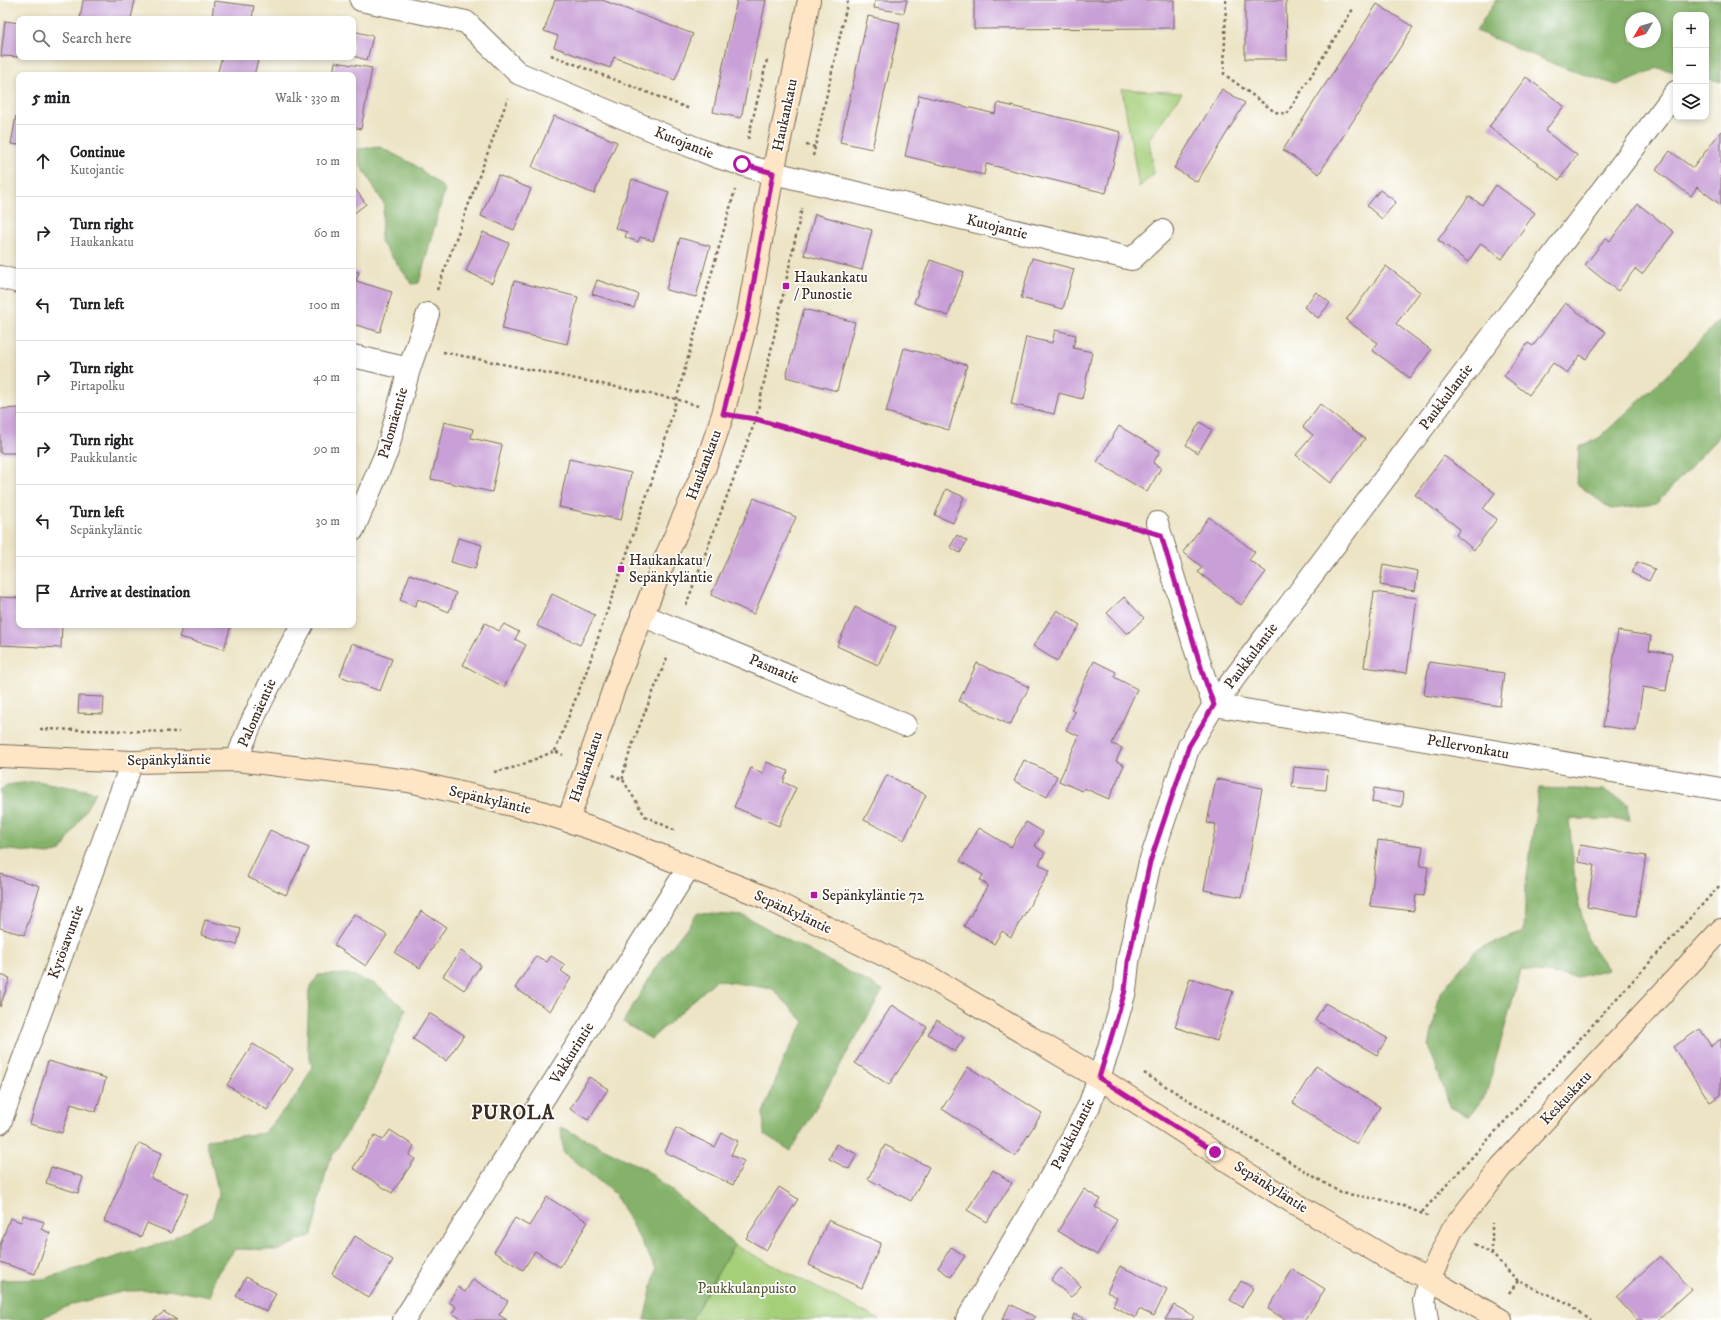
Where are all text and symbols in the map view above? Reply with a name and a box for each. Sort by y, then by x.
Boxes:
north arrow [1625,12,1661,48]
map controls [1673,12,1709,120]
button: + [1673,12,1709,48]
search box [16,16,356,60]
icon: search [30,27,52,49]
text: Search here [62,29,131,48]
button: − [1673,48,1709,84]
street label: Haukankatu [768,77,802,153]
button: layers [1673,84,1709,120]
text: 5 min [32,87,70,109]
text: Walk · 330 m [275,90,340,106]
street label: Kutojantie [652,123,716,163]
text: Continue [70,143,125,162]
icon: ahead [32,150,54,172]
text: 10 m [316,153,340,169]
route start [733,155,751,173]
text: Kutojantie [70,162,124,178]
street label: Kutojantie [964,210,1030,244]
text: Turn right [70,215,133,234]
icon: right [32,222,54,244]
text: 60 m [314,225,340,241]
text: Haukankatu [70,234,134,250]
place label: Haukankatu / Punostie [794,268,868,304]
marker: Haukankatu / Punostie [781,281,791,291]
icon: left [32,294,54,316]
text: Turn left [70,295,124,314]
text: 100 m [309,297,340,313]
text: Turn right [70,359,133,378]
street label: Paukkulantie [1415,360,1477,434]
icon: right [32,366,54,388]
text: 40 m [313,369,340,385]
text: Pirtapolku [70,378,125,394]
street label: Palomäentie [374,385,412,461]
street label: Haukankatu [682,427,726,503]
text: Turn right [70,431,133,450]
icon: right [32,438,54,460]
text: 90 m [314,441,340,457]
text: Paukkulantie [70,450,138,466]
text: Turn left [70,503,124,522]
icon: left [32,510,54,532]
text: 30 m [316,513,340,529]
text: Sepänkyläntie [70,522,142,538]
place label: Haukankatu / Sepänkyläntie [629,551,713,587]
marker: Haukankatu / Sepänkyläntie [616,564,626,574]
icon: arrive [32,582,54,604]
text: Arrive at destination [70,583,190,602]
street label: Paukkulantie [1220,619,1282,693]
street label: Pasmatie [746,650,802,688]
street label: Palomäentie [233,676,281,750]
street label: Haukankatu [565,729,607,805]
street label: Pellervonkatu [1425,730,1511,764]
street label: Sepänkyläntie [127,750,211,770]
street label: Sepänkyläntie [447,781,533,819]
street label: Sepänkyläntie [751,886,835,938]
place label: Sepänkyläntie 72 [822,886,925,905]
marker: Sepänkyläntie 72 [809,890,819,900]
street label: Kytösavuntie [44,903,88,981]
street label: Vakkurintie [545,1019,598,1088]
street label: Keskuskatu [1536,1067,1596,1129]
street label: Paukkulantie [1047,1095,1099,1173]
district label: PUROLA [471,1102,555,1125]
route end [1206,1143,1224,1161]
street label: Sepänkyläntie [1231,1157,1311,1217]
park label: Paukkulanpuisto [698,1279,796,1298]

